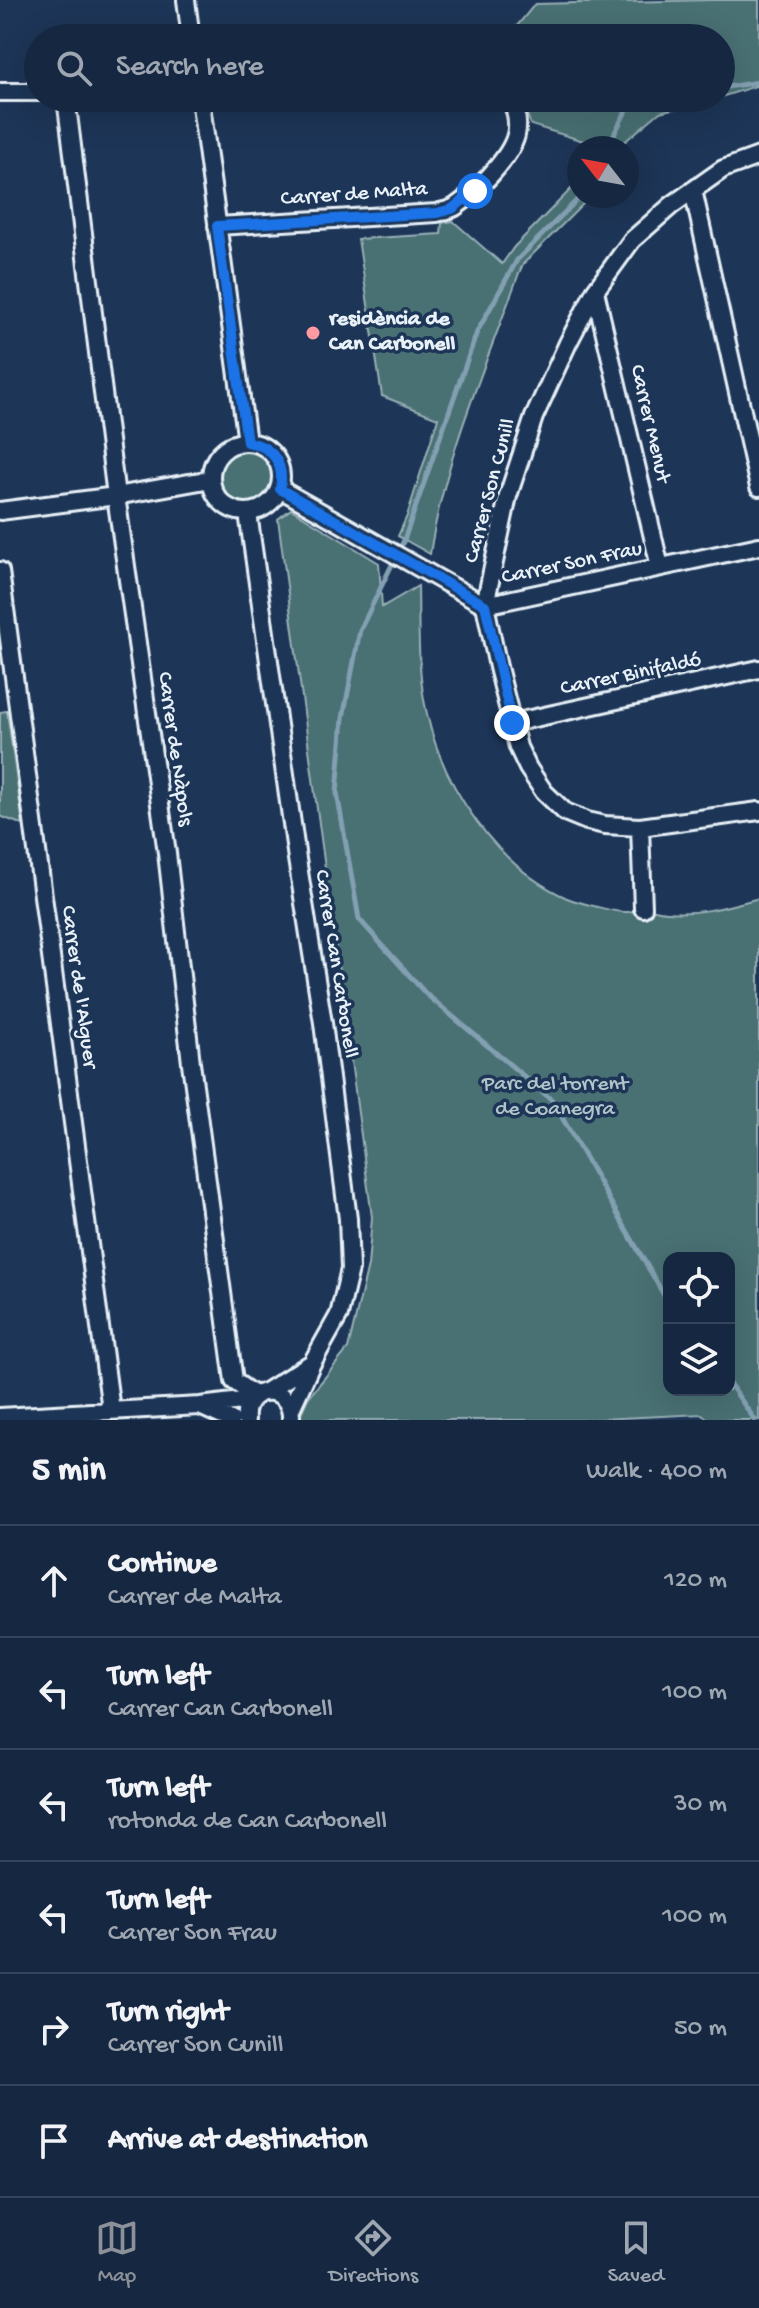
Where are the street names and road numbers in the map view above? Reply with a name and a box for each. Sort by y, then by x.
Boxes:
street label: Carrer de Malta [280,177,429,213]
street label: Carrer Menut [623,362,676,488]
street label: Carrer Son Cunill [459,416,523,566]
street label: Carrer Son Frau [499,536,645,592]
street label: Carrer Binifaldó [558,647,704,703]
street label: Carrer de Nàpols [150,670,198,829]
street label: Carrer Can Carbonell [307,868,363,1060]
street label: Carrer de l'Alguer [54,904,103,1072]

